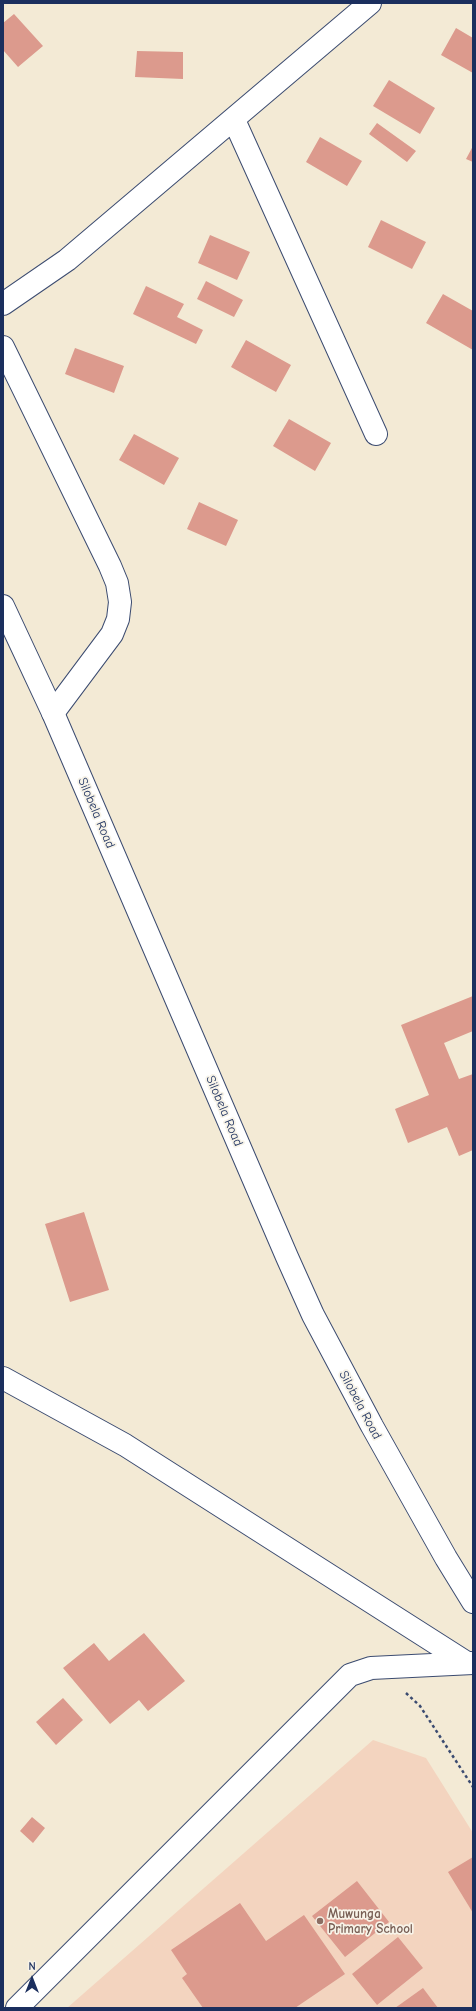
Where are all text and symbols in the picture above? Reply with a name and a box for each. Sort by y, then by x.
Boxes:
street label: Silobela Road [74,775,118,851]
street label: Silobela Road [202,1073,246,1149]
street label: Silobela Road [335,1368,385,1442]
place label: Muwunga Primary School [328,1906,413,1937]
marker: Muwunga Primary School [315,1916,325,1926]
north arrow [12,1959,52,1999]
text: N [28,1960,36,1973]

